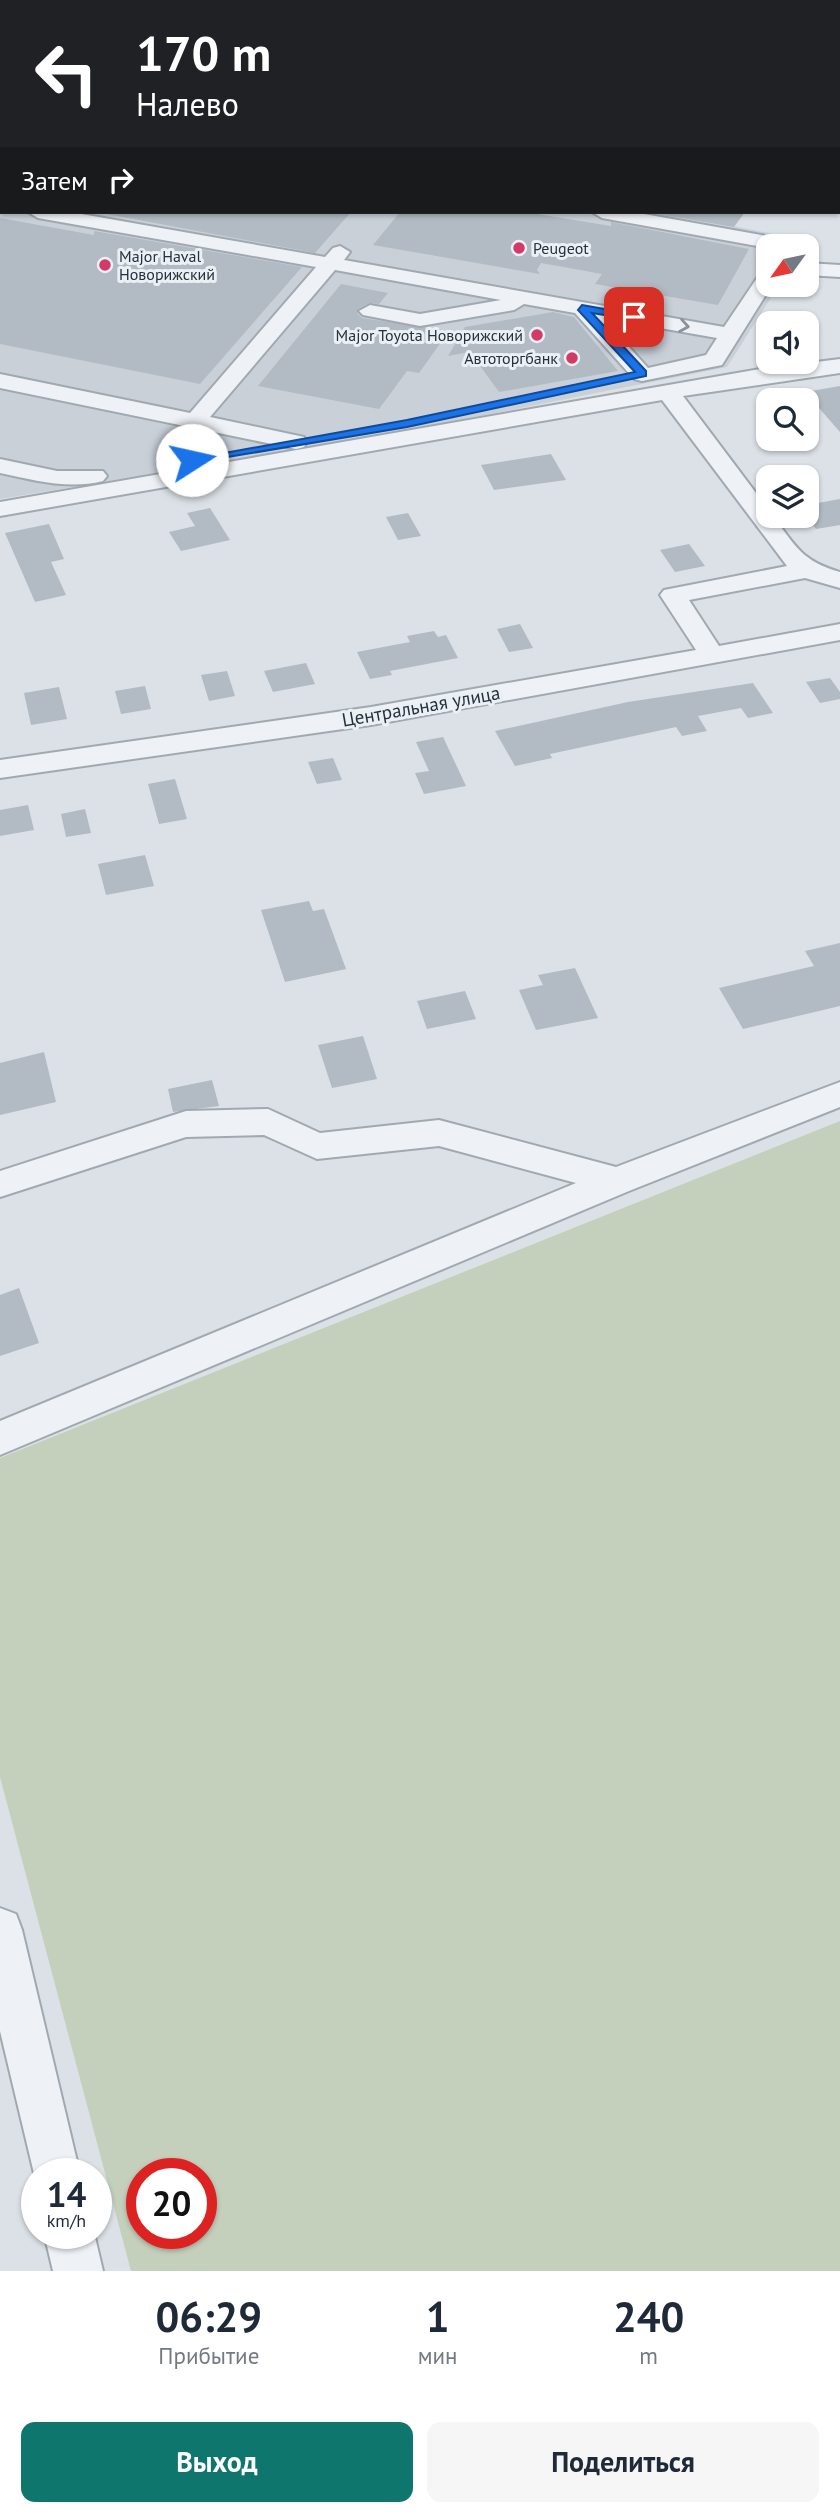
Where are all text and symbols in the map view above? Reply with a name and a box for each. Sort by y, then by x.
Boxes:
text: 170 m [136,21,271,85]
icon: left [21,28,112,119]
text: Налево [136,83,239,125]
icon: right [102,161,140,199]
text: Затем [21,164,88,197]
north arrow [756,234,819,298]
map controls [756,234,819,528]
place label: Peugeot [533,238,589,258]
marker: Peugeot [511,240,527,256]
place label: Major Haval Новорижский [119,246,215,284]
marker: Major Haval Новорижский [97,257,113,273]
pin [604,287,664,347]
icon: arrive [615,298,653,336]
button: sound [756,311,819,374]
one-way arrow [678,318,690,333]
place label: Major Toyota Новорижский [336,325,523,345]
marker: Major Toyota Новорижский [529,327,545,343]
place label: Автоторгбанк [464,348,558,368]
marker: Автоторгбанк [564,350,580,366]
button: search [756,388,819,451]
position arrow [155,423,229,497]
button: layers [756,465,819,528]
street label: Центральная улица [340,680,502,732]
speed limit sign: 20 [126,2158,217,2249]
text: 14 [47,2171,86,2217]
text: km/h [47,2209,86,2232]
text: 06:29 [156,2289,262,2344]
text: 1 [426,2289,449,2344]
text: 240 [613,2289,684,2344]
text: Прибытие [158,2341,259,2370]
text: мин [418,2341,457,2370]
text: m [639,2341,658,2370]
button: Выход [21,2422,413,2502]
button: Поделиться [427,2422,819,2502]

